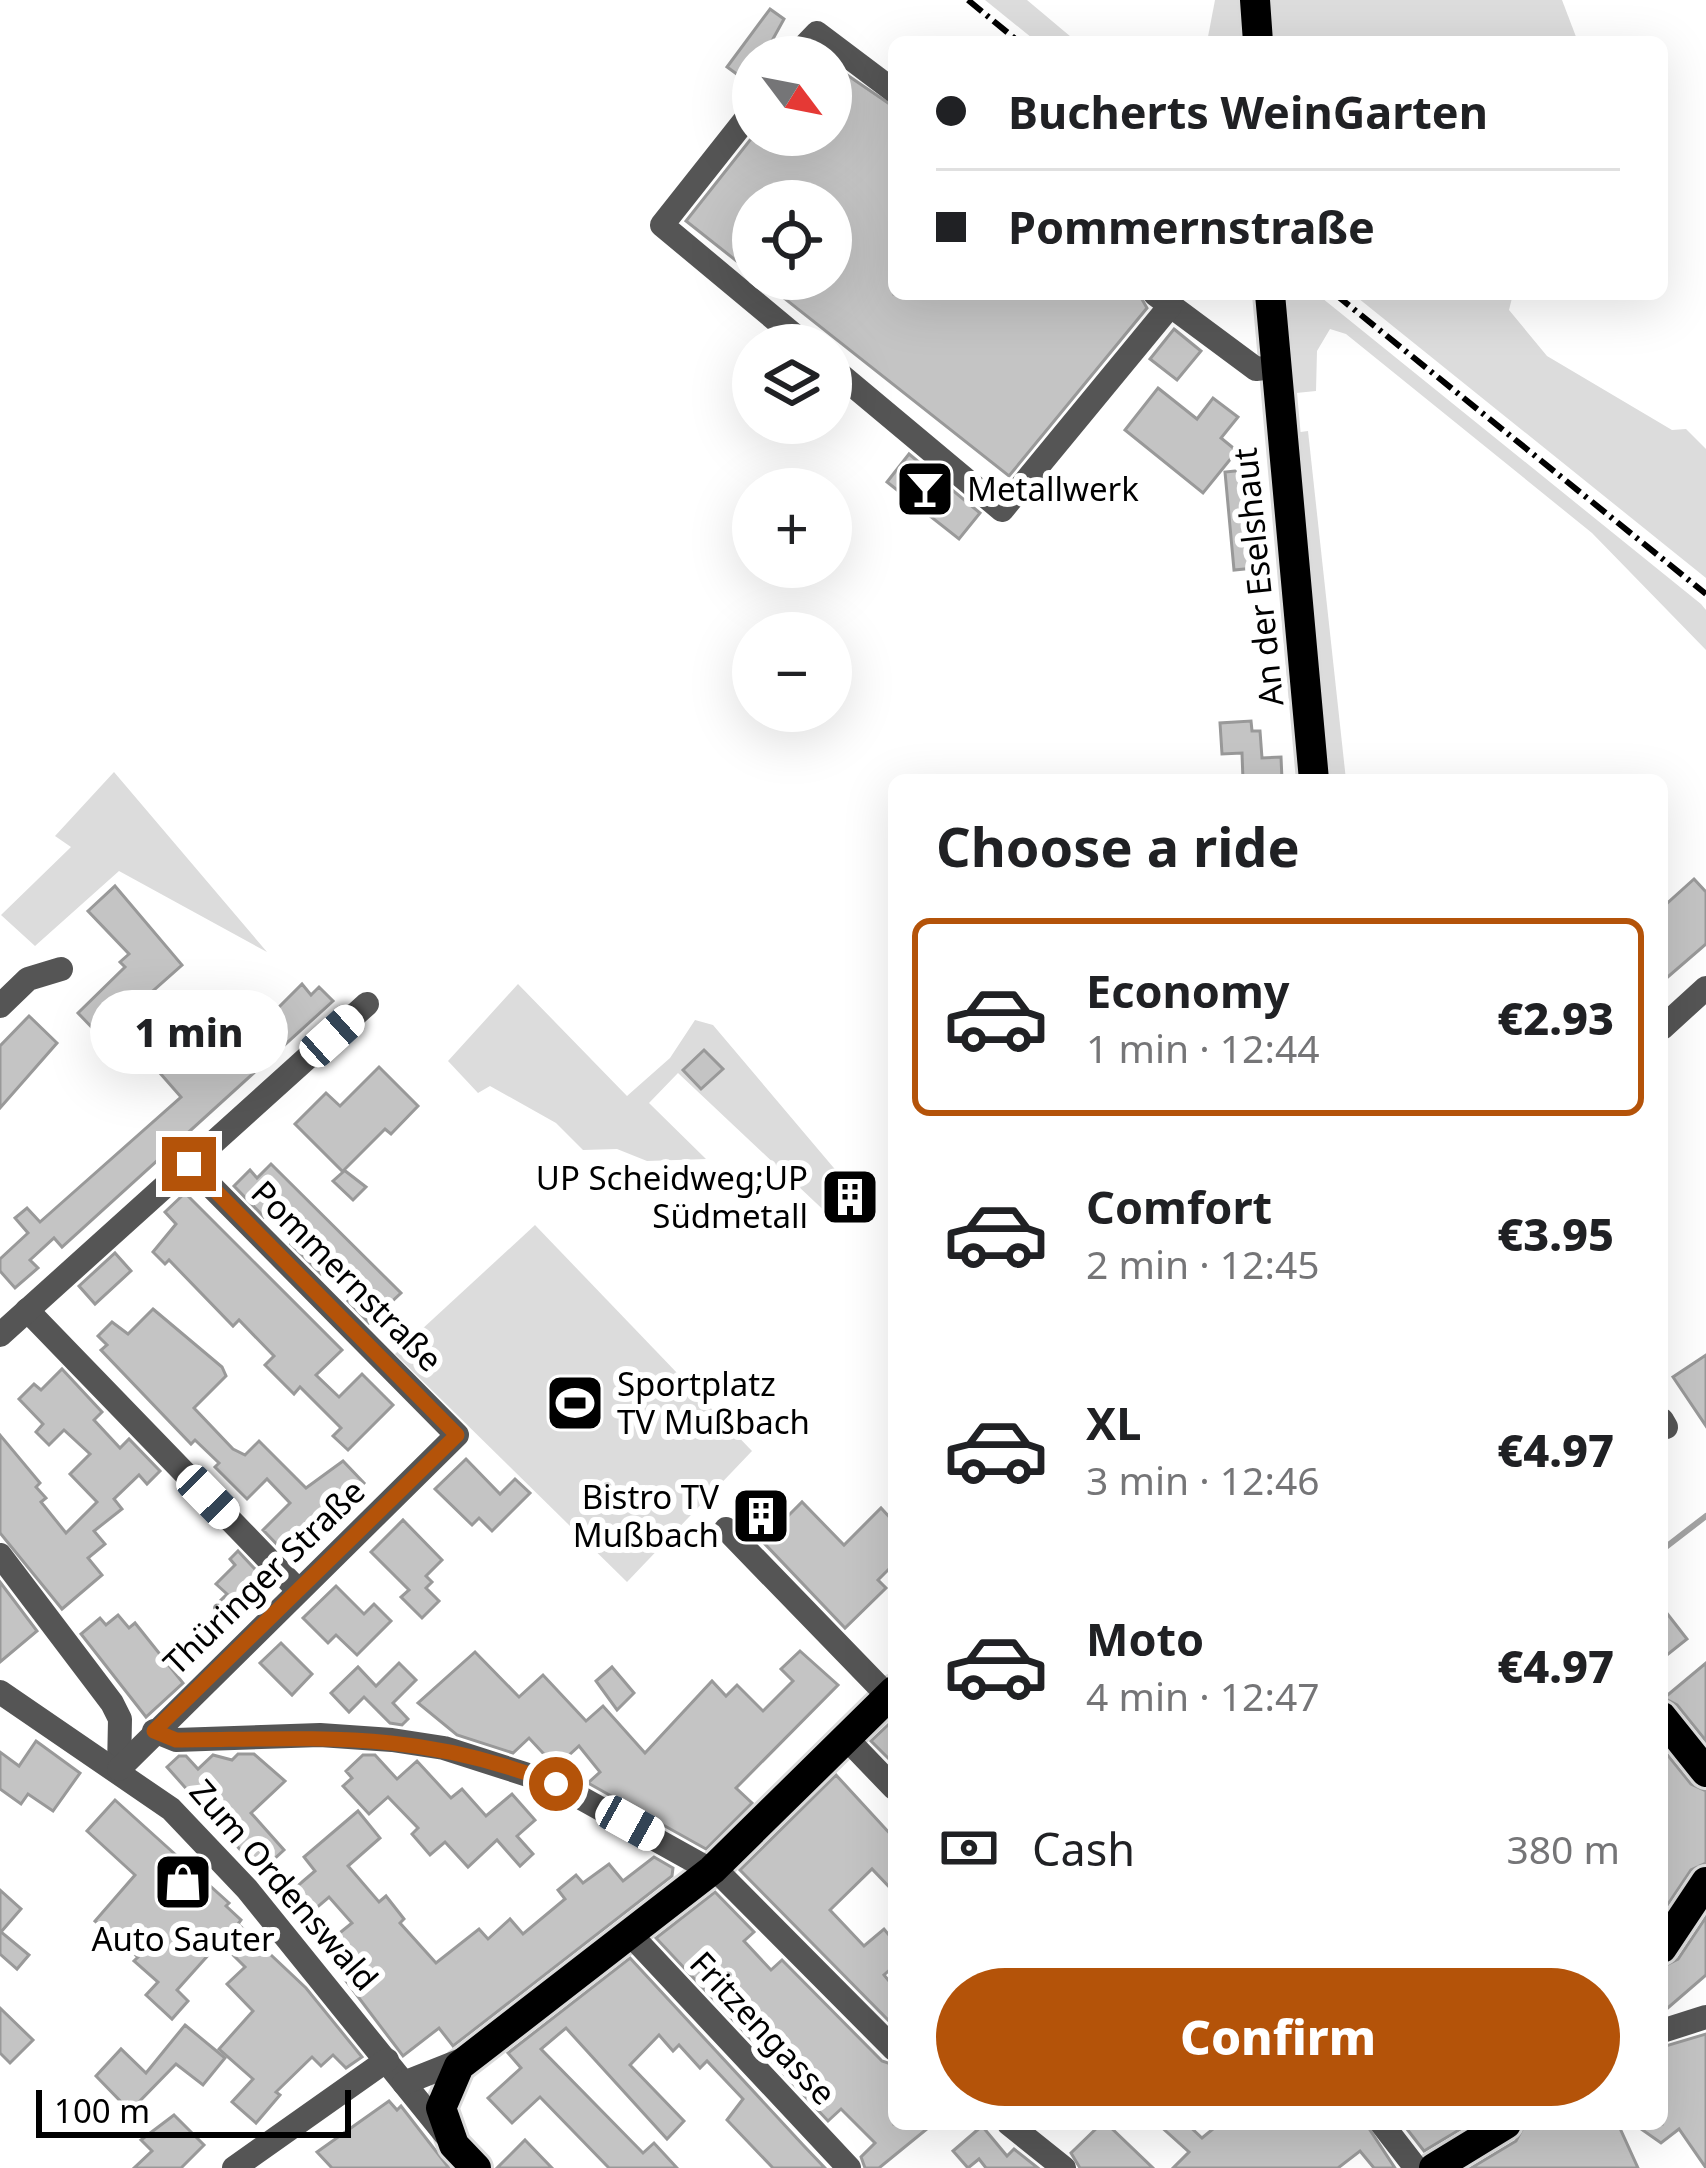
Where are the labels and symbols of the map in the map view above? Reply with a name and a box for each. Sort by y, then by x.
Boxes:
north arrow [732,36,852,156]
street label: An der Eselshaut [1222,446,1293,708]
bar icon: Metallwerk [894,458,956,520]
place label: Metallwerk [967,466,1139,511]
callout: 1 min [90,990,288,1074]
car [293,999,371,1073]
route end [162,1137,216,1191]
place label: UP Scheidweg;UP Südmetall [536,1155,808,1238]
building icon: UP Scheidweg;UP Südmetall [819,1166,881,1228]
street label: Pommernstraße [242,1170,453,1381]
place label: Sportplatz TV Mußbach [617,1361,810,1444]
sports icon: Sportplatz TV Mußbach [544,1372,606,1434]
car [170,1459,246,1535]
street label: Thüringer Straße [153,1469,374,1684]
place label: Bistro TV Mußbach [573,1474,719,1557]
building icon: Bistro TV Mußbach [730,1485,792,1547]
route start [529,1757,583,1811]
street label: Zum Ordenswald [180,1770,389,2000]
car [590,1790,670,1856]
shop icon: Auto Sauter [152,1851,214,1913]
place label: Auto Sauter [91,1916,275,1961]
street label: Fritzengasse [681,1941,846,2114]
scale bar [36,2084,351,2137]

